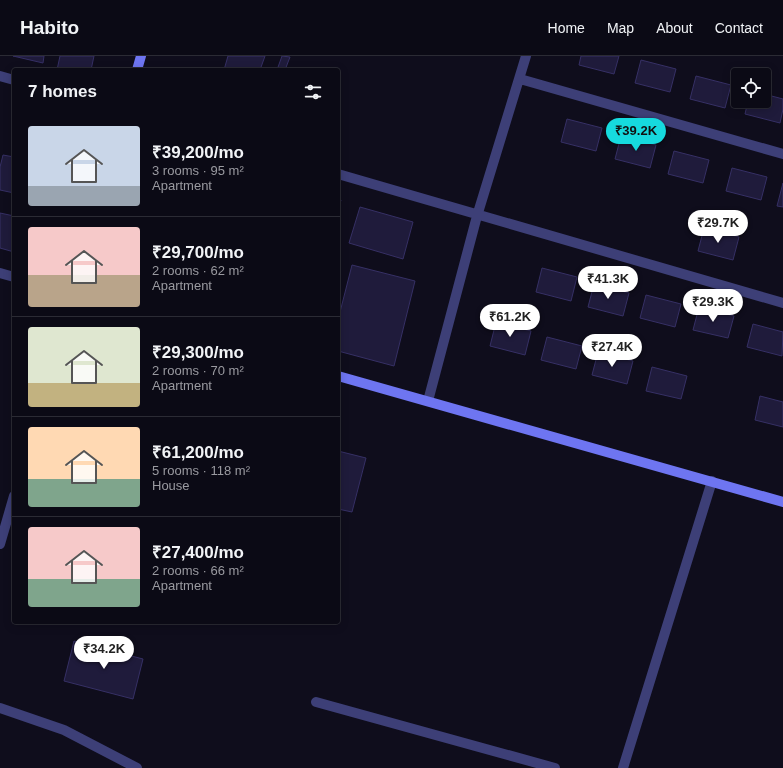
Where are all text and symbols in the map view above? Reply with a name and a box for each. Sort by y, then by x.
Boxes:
text: Habito [20,17,79,38]
text: Home [548,20,585,36]
text: Map [607,20,634,36]
text: About [656,20,693,36]
text: Contact [715,20,763,36]
map controls [731,68,771,108]
button: locate [731,68,771,108]
icon: filters [302,81,324,103]
text: 7 homes [28,82,97,101]
pin: ₹39.2K [603,118,669,152]
text: ₹39.2K [615,123,657,138]
icon: home [60,142,108,190]
text: ₹39,200/mo [152,143,244,162]
text: 3 rooms · 95 m² [152,163,244,178]
text: Apartment [152,178,212,193]
pin: ₹29.7K [685,210,751,244]
text: ₹29.7K [697,215,739,230]
icon: home [60,243,108,291]
text: ₹29,700/mo [152,243,244,262]
text: 2 rooms · 62 m² [152,263,244,278]
pin: ₹41.3K [575,266,641,300]
text: ₹41.3K [587,271,629,286]
text: Apartment [152,278,212,293]
pin: ₹29.3K [680,289,746,323]
text: ₹29.3K [692,294,734,309]
pin: ₹61.2K [477,304,543,338]
text: ₹61.2K [489,309,531,324]
pin: ₹27.4K [579,334,645,368]
text: ₹27.4K [591,339,633,354]
icon: home [60,343,108,391]
text: ₹29,300/mo [152,343,244,362]
text: 2 rooms · 70 m² [152,363,244,378]
text: Apartment [152,378,212,393]
icon: home [60,443,108,491]
text: ₹61,200/mo [152,443,244,462]
text: 5 rooms · 118 m² [152,463,250,478]
text: House [152,478,190,493]
icon: home [60,543,108,591]
text: ₹27,400/mo [152,543,244,562]
text: 2 rooms · 66 m² [152,563,244,578]
text: Apartment [152,578,212,593]
pin: ₹34.2K [71,636,137,670]
text: ₹34.2K [83,641,125,656]

